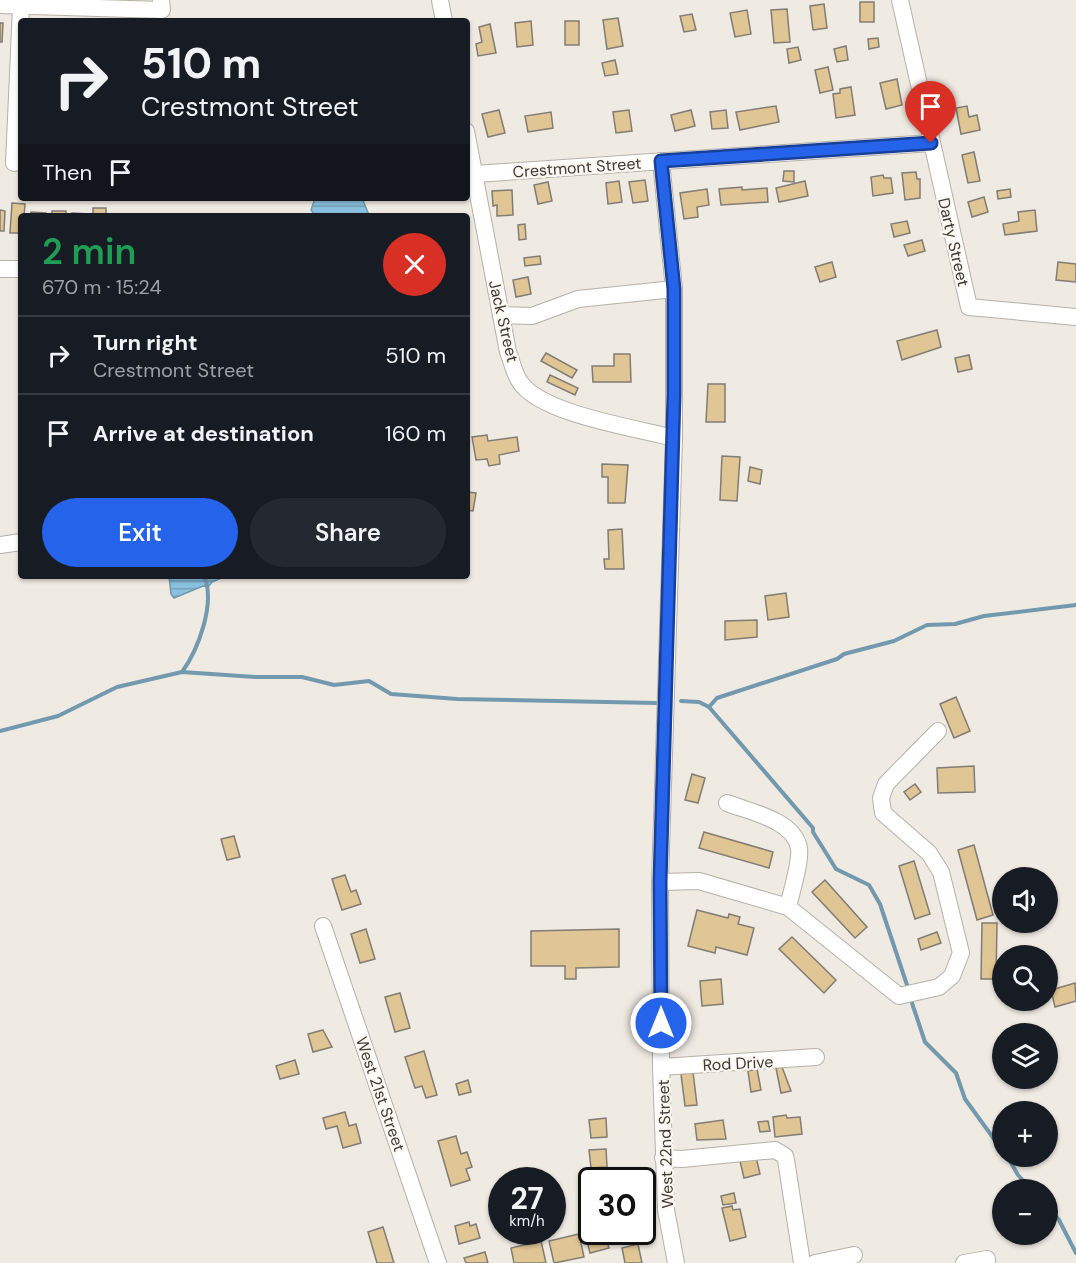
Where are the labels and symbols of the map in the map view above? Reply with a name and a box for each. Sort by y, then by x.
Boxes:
pin [905,81,956,143]
street label: Crestmont Street [512,153,642,182]
street label: Darty Street [933,196,974,289]
street label: Jack Street [484,278,523,364]
position arrow [629,991,693,1055]
street label: West 21st Street [351,1034,410,1154]
street label: Rod Drive [702,1051,774,1076]
street label: West 22nd Street [653,1079,678,1209]
speed limit sign: 30 [578,1167,656,1245]

